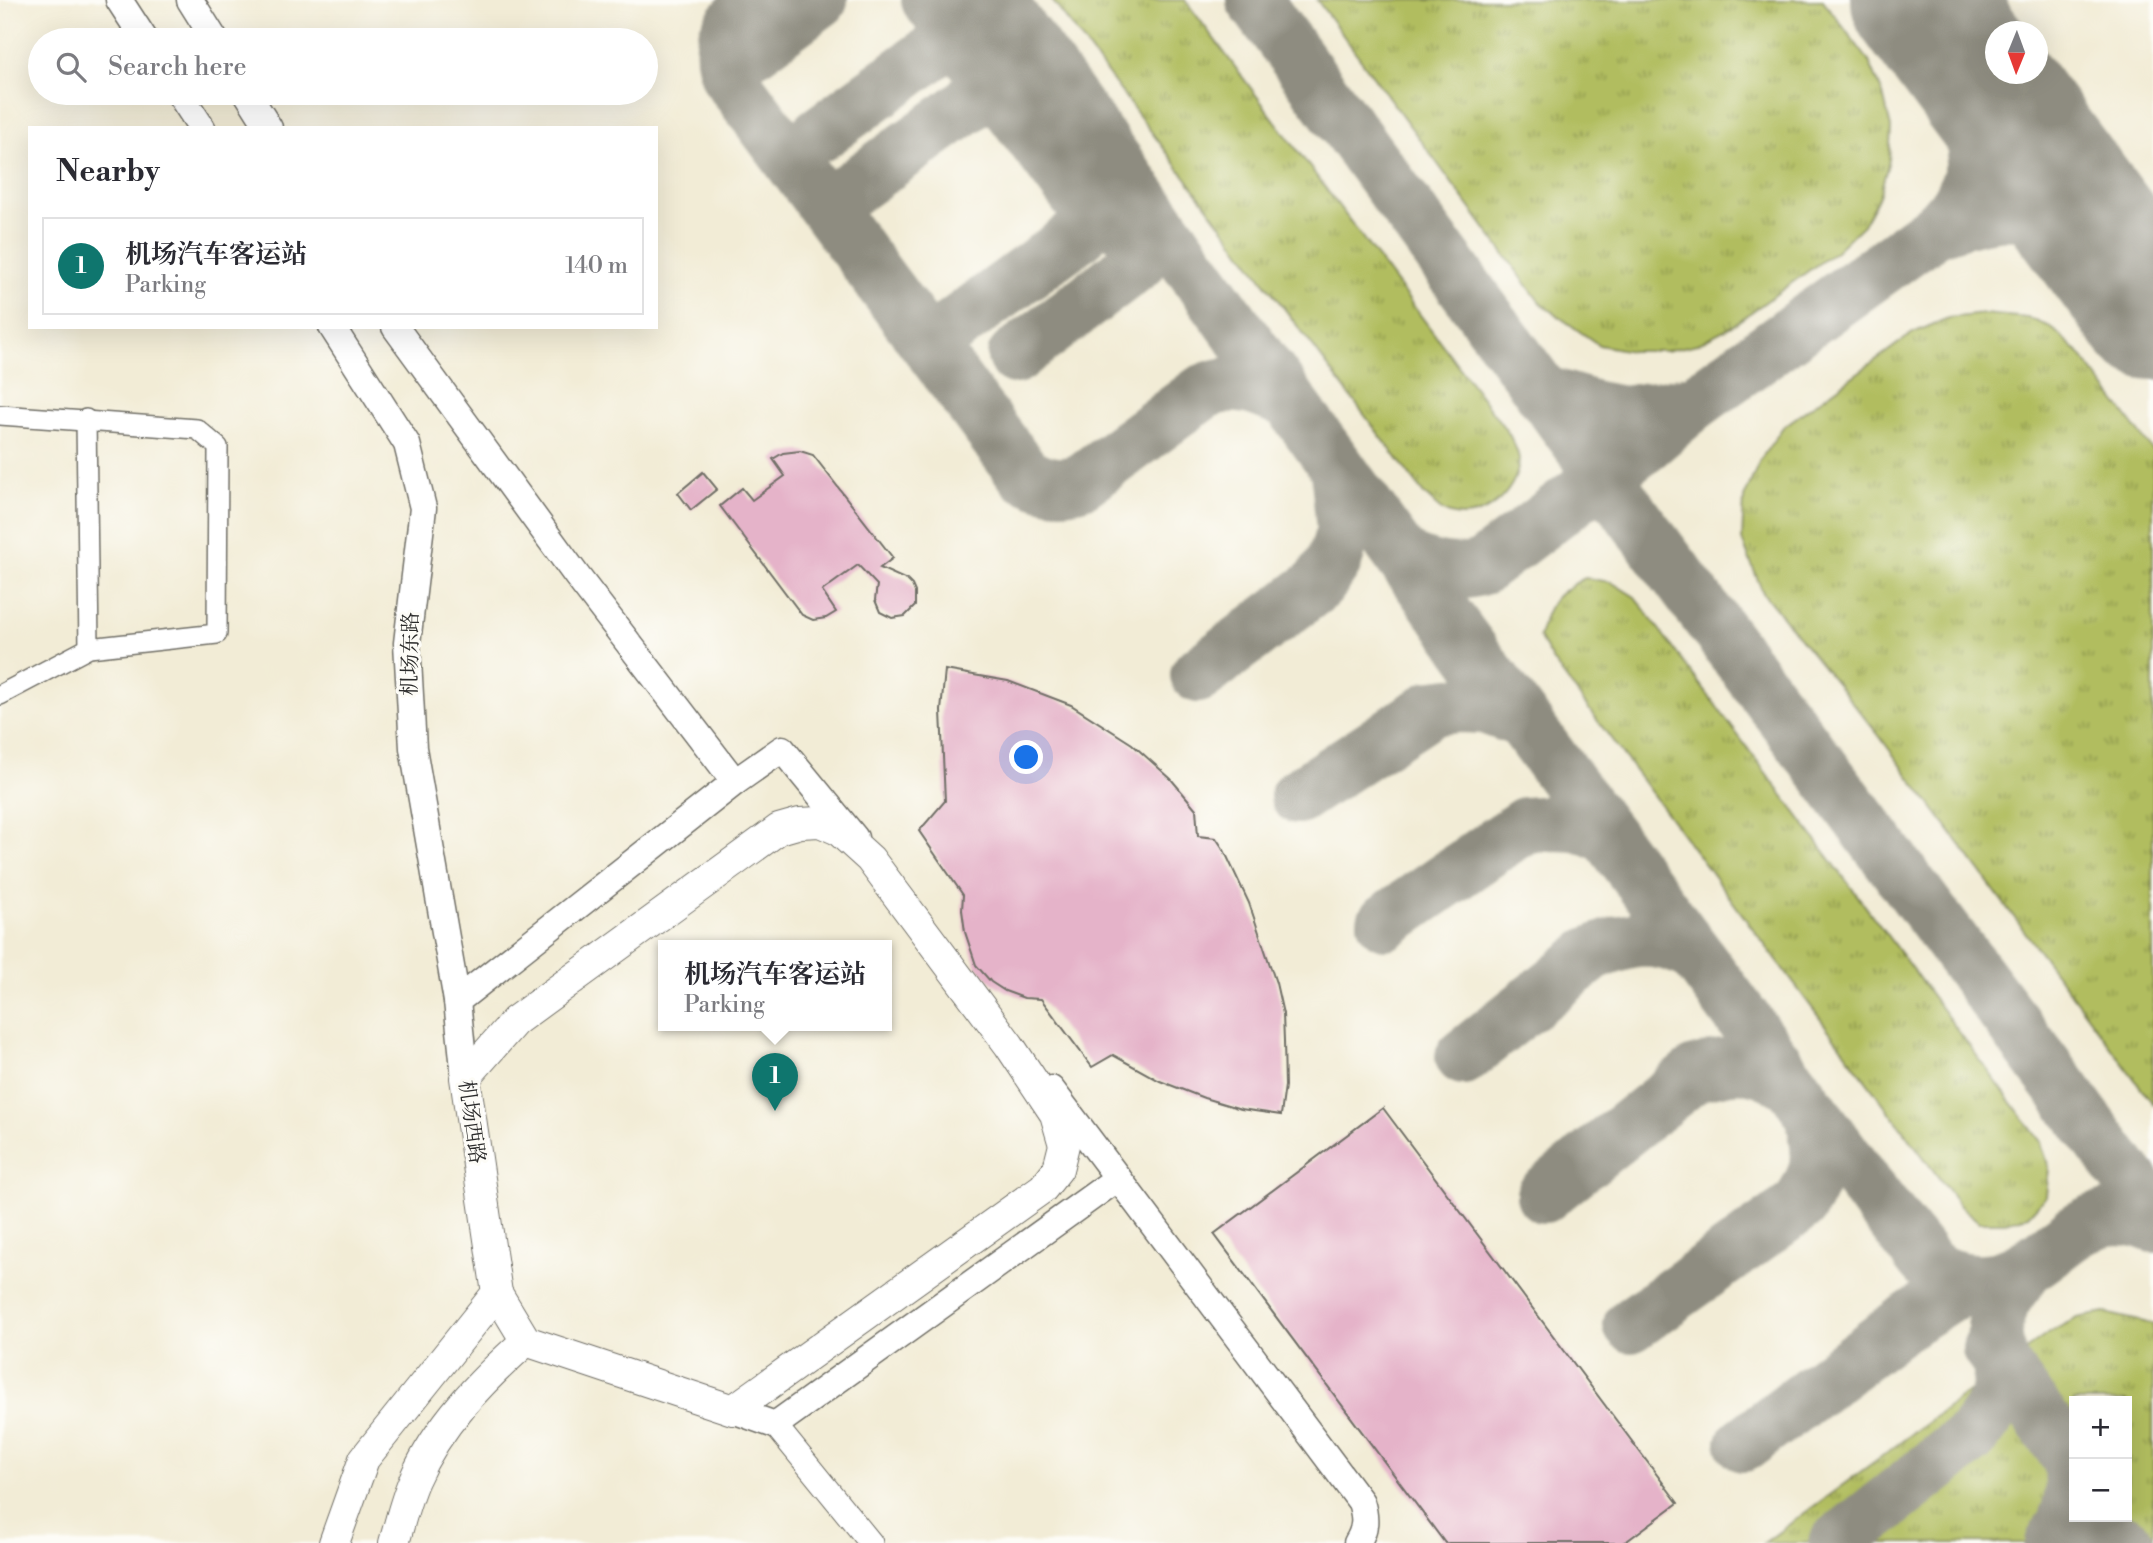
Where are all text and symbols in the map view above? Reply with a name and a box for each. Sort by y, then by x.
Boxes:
north arrow [1985,21,2048,84]
search box [28,28,658,105]
icon: search [52,48,90,86]
text: Search here [108,51,247,83]
text: Nearby [56,153,160,191]
text: 机场汽车客运站 [125,239,307,271]
text: 1 [75,252,87,280]
text: 140 m [565,252,628,280]
text: Parking [125,271,206,299]
street label: 机场东路 [397,612,425,696]
your location [1009,740,1043,774]
popup [658,940,892,1031]
text: 机场汽车客运站 [684,959,866,991]
text: Parking [684,991,765,1019]
pin: 1 [752,1053,798,1111]
street label: 机场西路 [452,1079,490,1165]
map controls [2069,1396,2132,1522]
button: + [2069,1396,2132,1459]
button: − [2069,1459,2132,1522]

